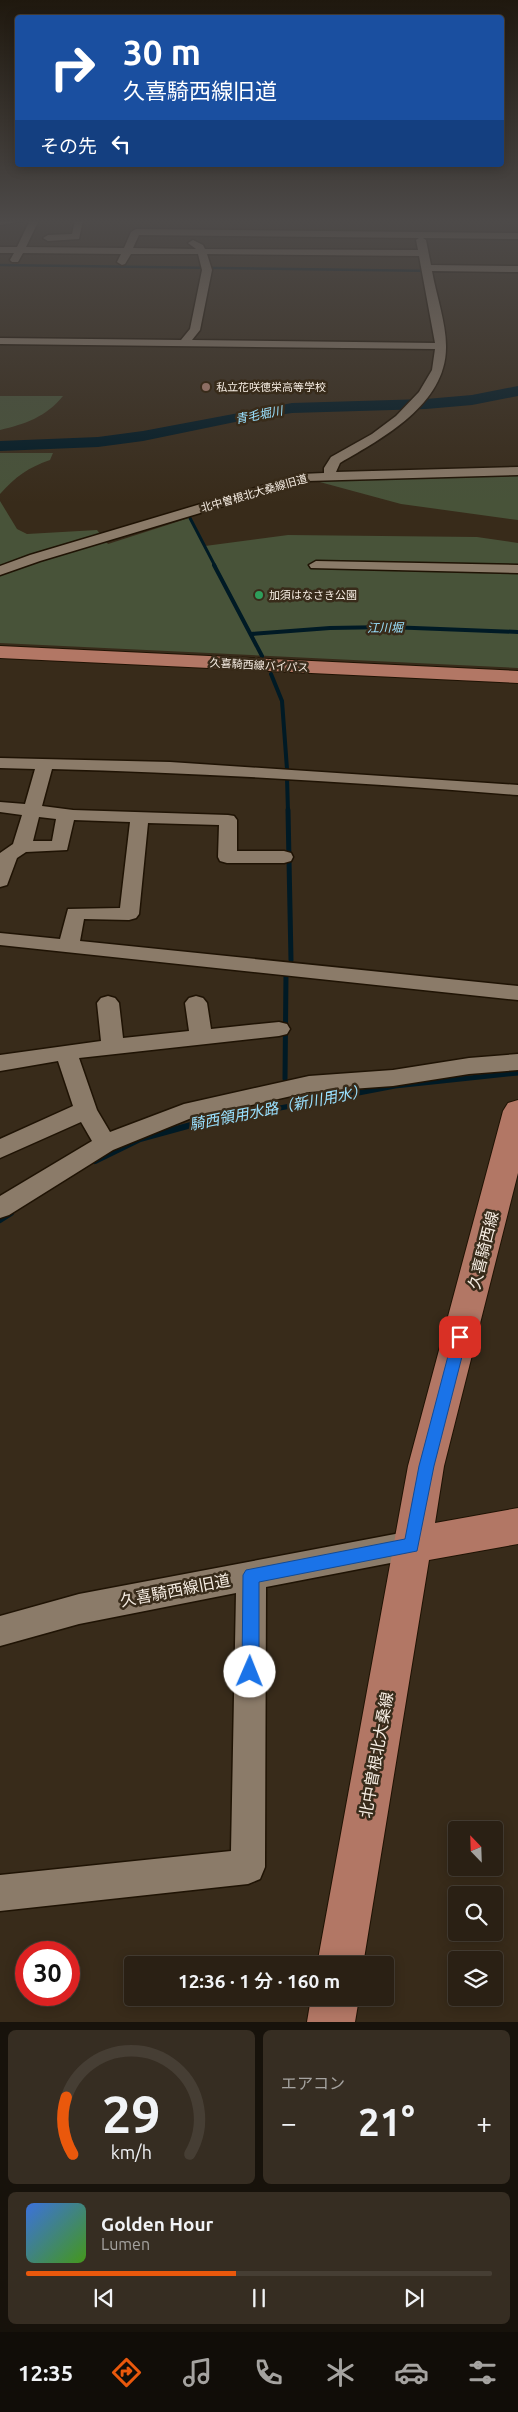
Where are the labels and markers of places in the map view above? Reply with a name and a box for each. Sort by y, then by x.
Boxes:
marker: 私立花咲徳栄高等学校 [200,381,212,393]
place label: 私立花咲徳栄高等学校 [216,381,326,393]
marker: 加須はなさき公園 [253,589,265,601]
place label: 加須はなさき公園 [269,589,357,601]
pin [439,1316,481,1358]

